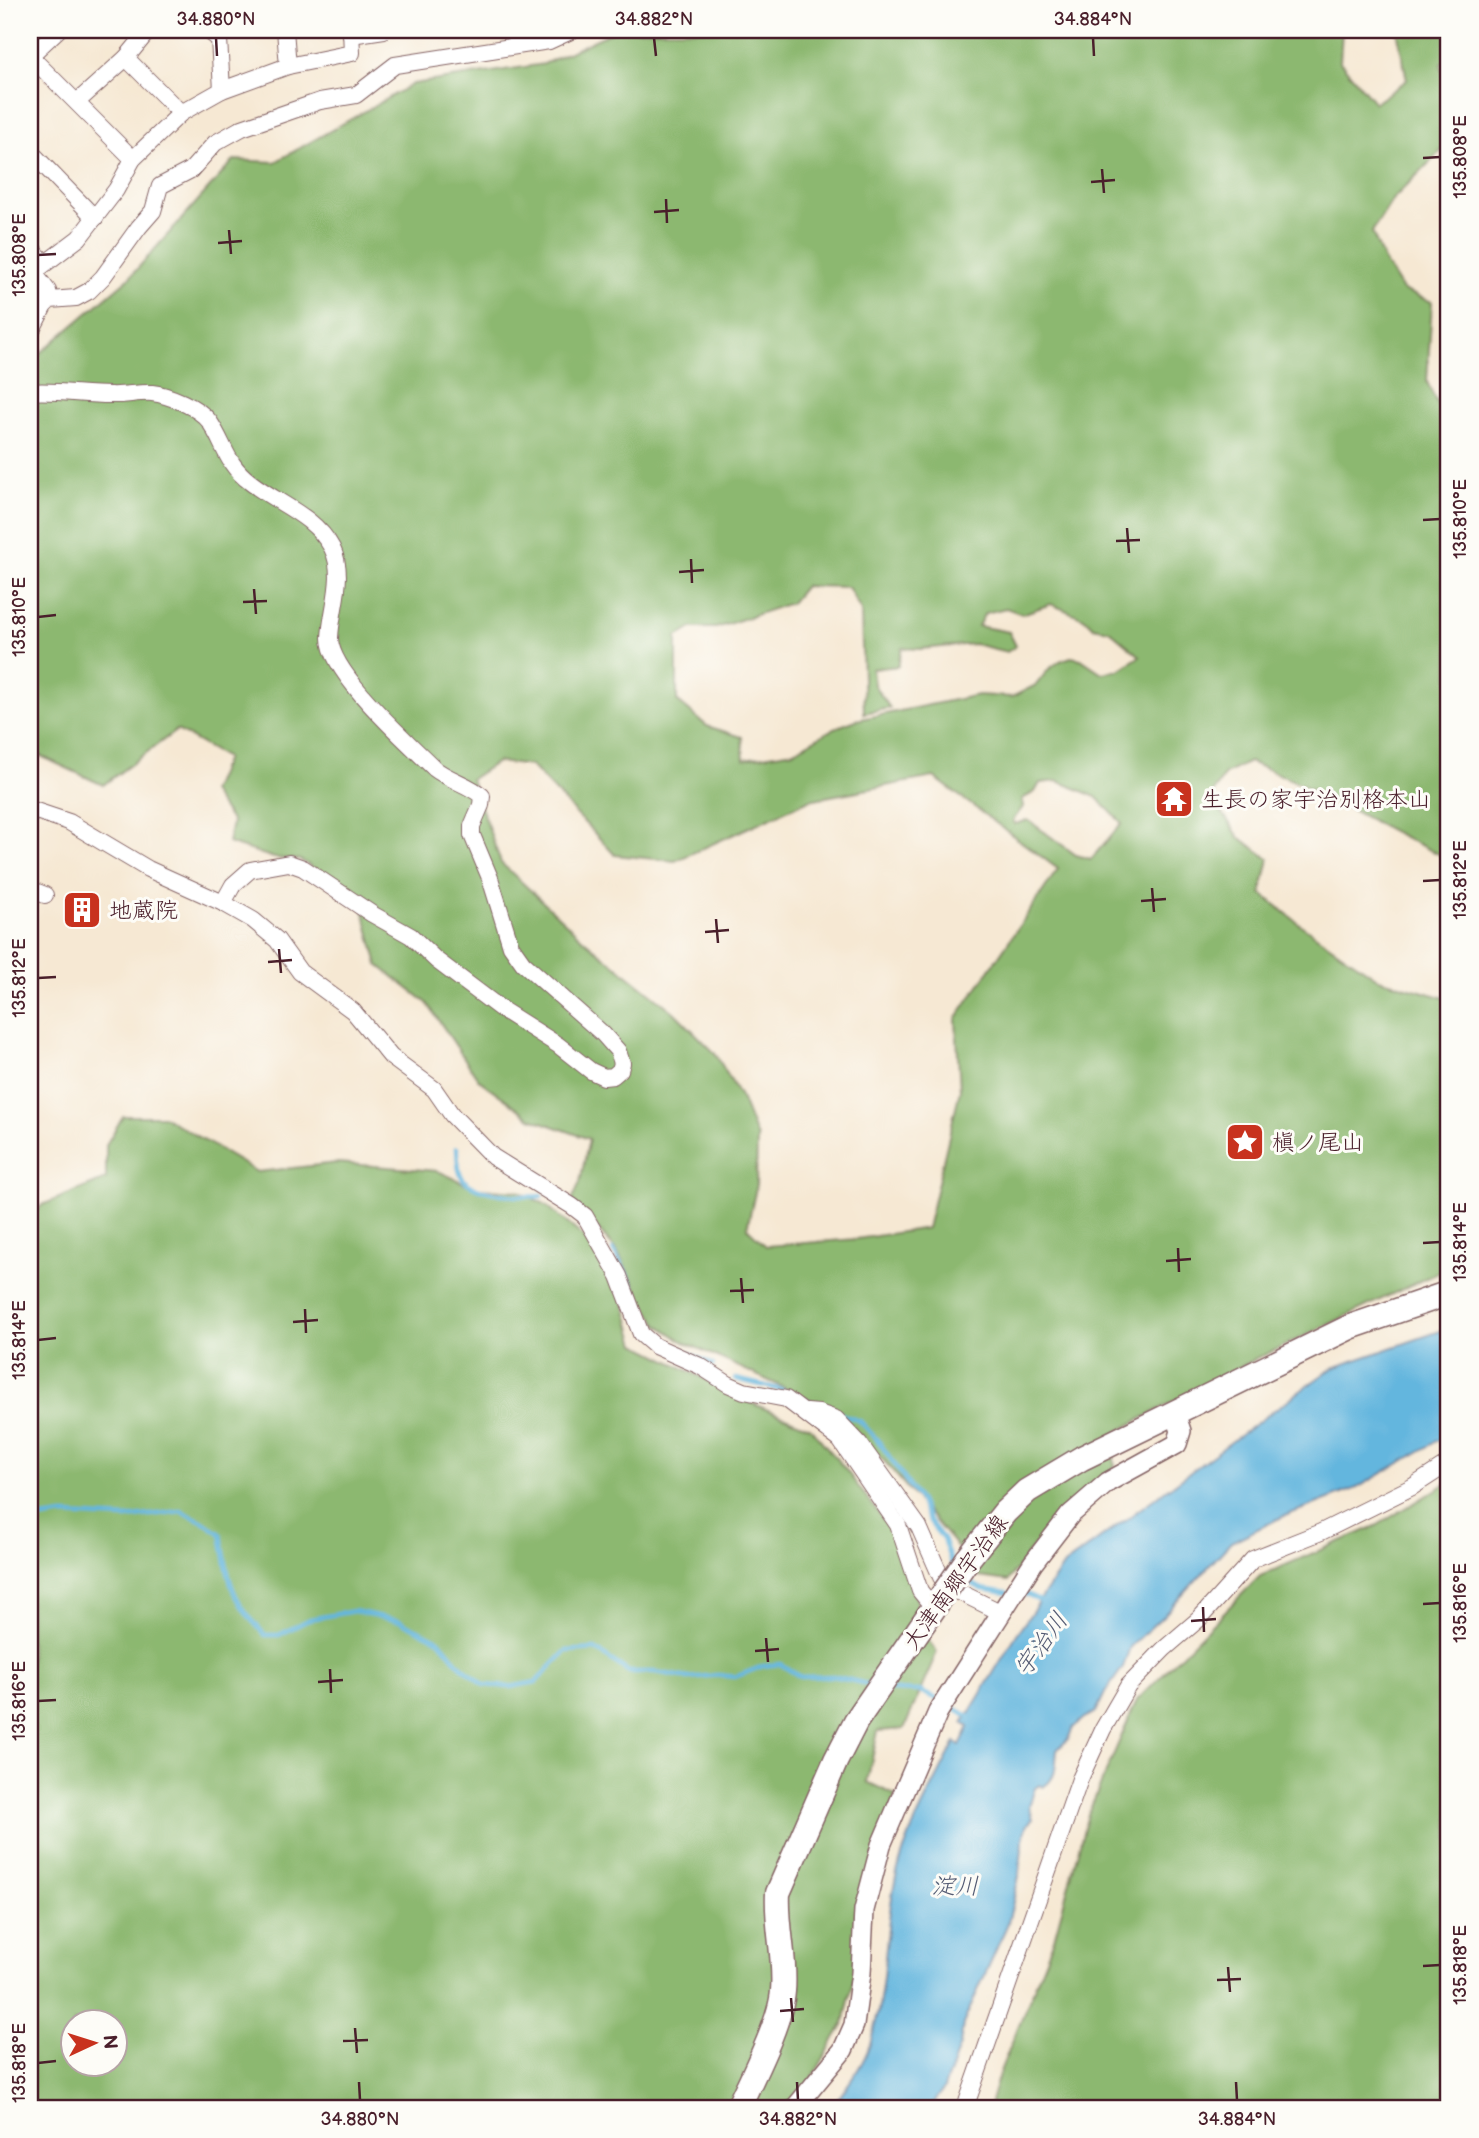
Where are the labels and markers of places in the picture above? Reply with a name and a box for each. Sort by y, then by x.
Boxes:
temple icon: 生長の家宇治別格本山 [1153,778,1195,820]
place label: 生長の家宇治別格本山 [1201,786,1431,814]
building icon: 地蔵院 [61,889,103,931]
place label: 地蔵院 [109,897,178,925]
place icon: 槇ノ尾山 [1224,1121,1266,1163]
place label: 槇ノ尾山 [1272,1129,1364,1157]

